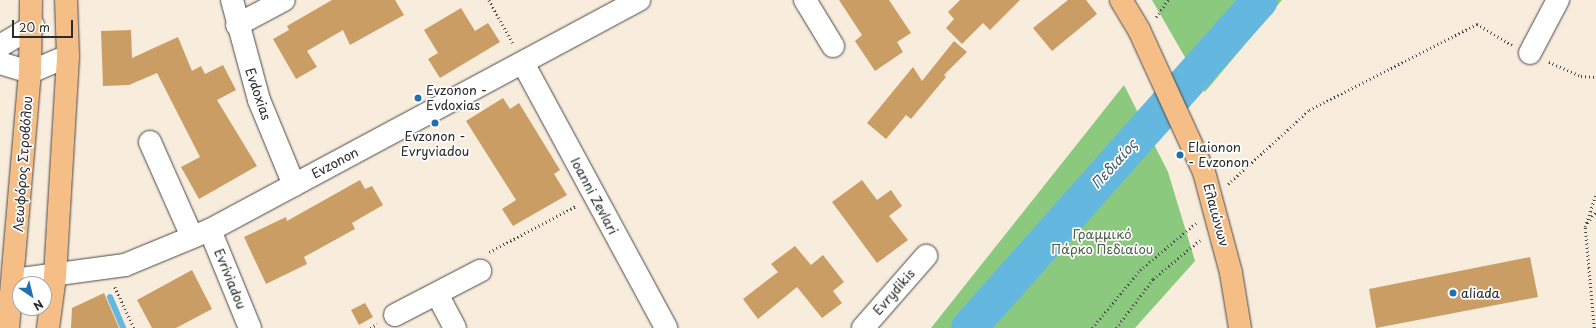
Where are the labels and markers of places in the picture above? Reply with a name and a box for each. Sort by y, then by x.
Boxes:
place label: Evzonon - Evdoxias [426,83,487,114]
marker: Evzonon - Evdoxias [413,93,423,103]
marker: Evzonon - Evryviadou [430,118,440,128]
place label: Evzonon - Evryviadou [401,129,469,160]
place label: Elaionon - Evzonon [1188,140,1249,171]
marker: Elaionon - Evzonon [1175,150,1185,160]
place label: aliada [1461,285,1500,301]
marker: aliada [1448,288,1458,298]

